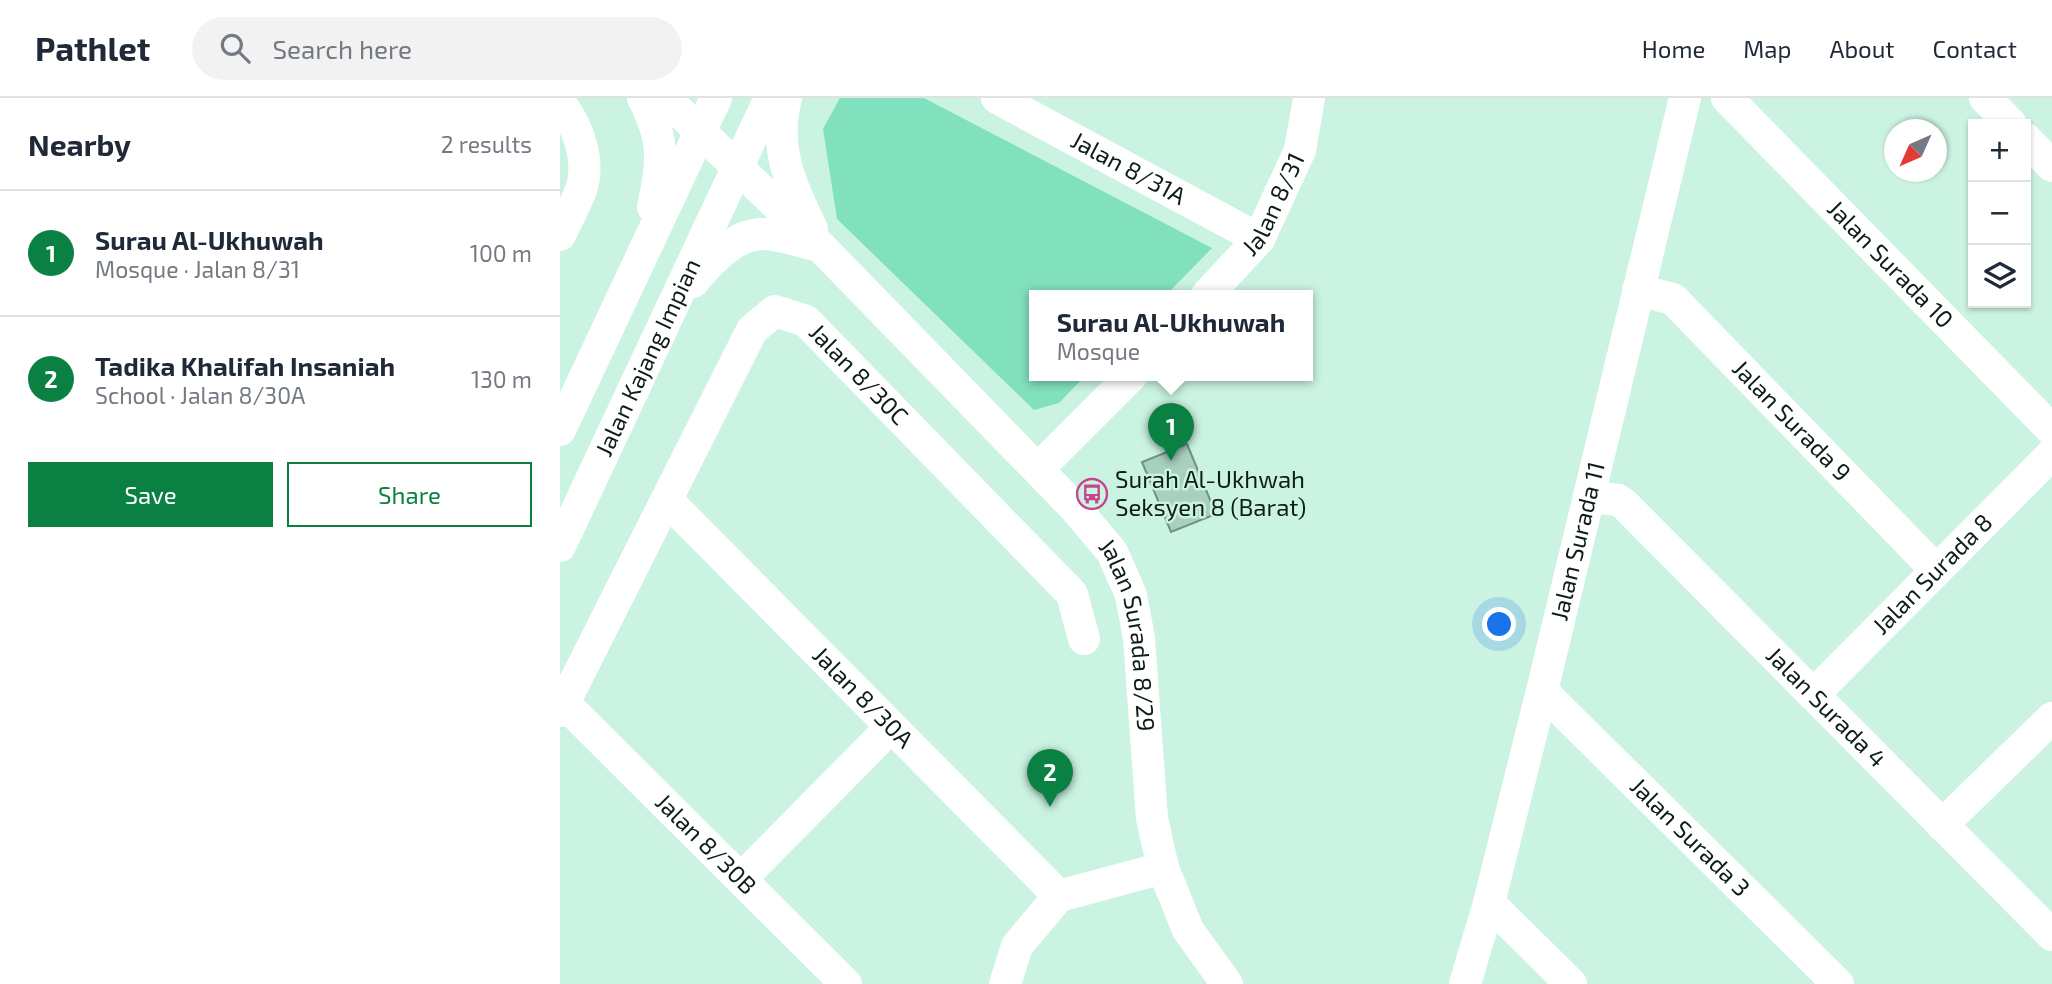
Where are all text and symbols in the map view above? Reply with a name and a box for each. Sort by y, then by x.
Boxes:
search box [192,17,682,80]
text: Pathlet [35,28,150,68]
icon: search [216,29,254,67]
text: Search here [272,33,412,64]
text: Home [1642,34,1705,63]
text: Map [1743,34,1791,63]
text: About [1829,34,1895,63]
text: Contact [1933,34,2017,63]
north arrow [1884,119,1947,182]
map controls [1968,119,2031,308]
button: + [1968,119,2031,182]
street label: Jalan 8/31A [1067,125,1191,210]
text: Nearby [28,126,131,162]
text: 2 results [441,130,532,158]
street label: Jalan 8/31 [1235,148,1310,261]
button: − [1968,182,2031,245]
street label: Jalan Surada 10 [1822,194,1960,333]
text: Surau Al-Ukhuwah [95,224,324,255]
text: 1 [46,239,56,267]
text: 100 m [470,239,532,267]
button: layers [1968,245,2031,308]
street label: Jalan Kajang Impian [588,254,706,460]
text: Mosque · Jalan 8/31 [95,255,300,283]
popup [1029,290,1313,381]
text: Surau Al-Ukhuwah [1057,306,1285,337]
street label: Jalan 8/30C [804,317,915,430]
text: Mosque [1057,337,1140,365]
text: Tadika Khalifah Insaniah [95,350,395,381]
street label: Jalan Surada 9 [1727,353,1857,486]
text: 2 [44,365,58,393]
text: 130 m [471,365,532,393]
text: School · Jalan 8/30A [95,381,305,409]
pin: 1 [1148,403,1194,461]
street label: Jalan Surada 11 [1544,459,1610,623]
button: Save [28,462,273,527]
button: Share [287,462,532,527]
place label: Surah Al-Ukhwah Seksyen 8 (Barat) [1115,464,1306,521]
bus stop icon: Surah Al-Ukhwah Seksyen 8 (Barat) [1075,477,1109,511]
street label: Jalan Surada 8 [1866,507,1998,639]
street label: Jalan Surada 8/29 [1094,532,1162,732]
your location [1482,607,1516,641]
street label: Jalan 8/30A [807,640,920,753]
street label: Jalan Surada 4 [1761,640,1893,773]
pin: 2 [1027,749,1073,807]
street label: Jalan Surada 3 [1625,771,1757,902]
street label: Jalan 8/30B [650,787,763,900]

